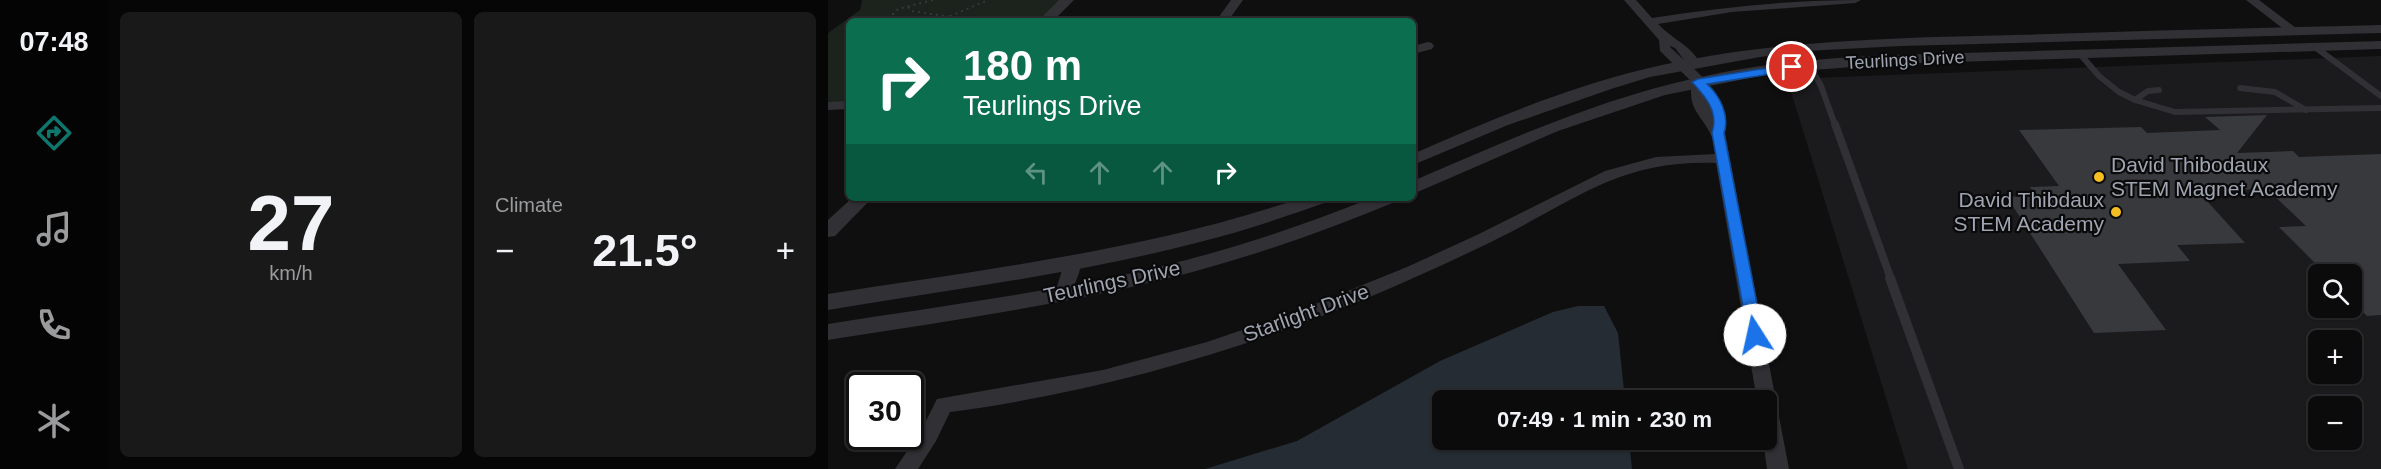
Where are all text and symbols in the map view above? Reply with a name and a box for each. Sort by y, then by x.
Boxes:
text: 07:48 [19,27,89,57]
pin [1766,41,1817,92]
icon: right [864,42,942,120]
text: 180 m [963,42,1082,89]
street label: Teurlings Drive [1845,47,1965,73]
icon: arrive [1775,50,1808,83]
text: Teurlings Drive [963,91,1142,121]
icon: directions [33,112,75,154]
place label: David Thibodaux STEM Magnet Academy [2111,153,2338,200]
icon: left [1020,156,1053,189]
icon: ahead [1083,156,1116,189]
icon: ahead [1146,156,1179,189]
icon: right [1209,156,1242,189]
marker: David Thibodaux STEM Magnet Academy [2092,170,2106,184]
text: 27 [248,179,334,267]
place label: David Thibdaux STEM Academy [1953,188,2104,235]
text: Climate [495,194,563,216]
marker: David Thibdaux STEM Academy [2109,205,2123,219]
icon: music [33,208,75,250]
text: 21.5° [592,225,698,276]
text: − [495,232,514,269]
text: + [776,232,795,269]
street label: Teurlings Drive [1042,256,1182,307]
text: km/h [269,262,313,284]
map controls [2308,264,2362,450]
button: search [2308,264,2362,318]
street label: Starlight Drive [1240,279,1372,346]
position arrow [1723,303,1787,367]
icon: phone [33,304,75,346]
button: + [2308,330,2362,384]
speed limit sign: 30 [846,372,924,450]
button: − [2308,396,2362,450]
icon: climate [33,400,75,442]
text: 07:49 · 1 min · 230 m [1497,407,1712,432]

